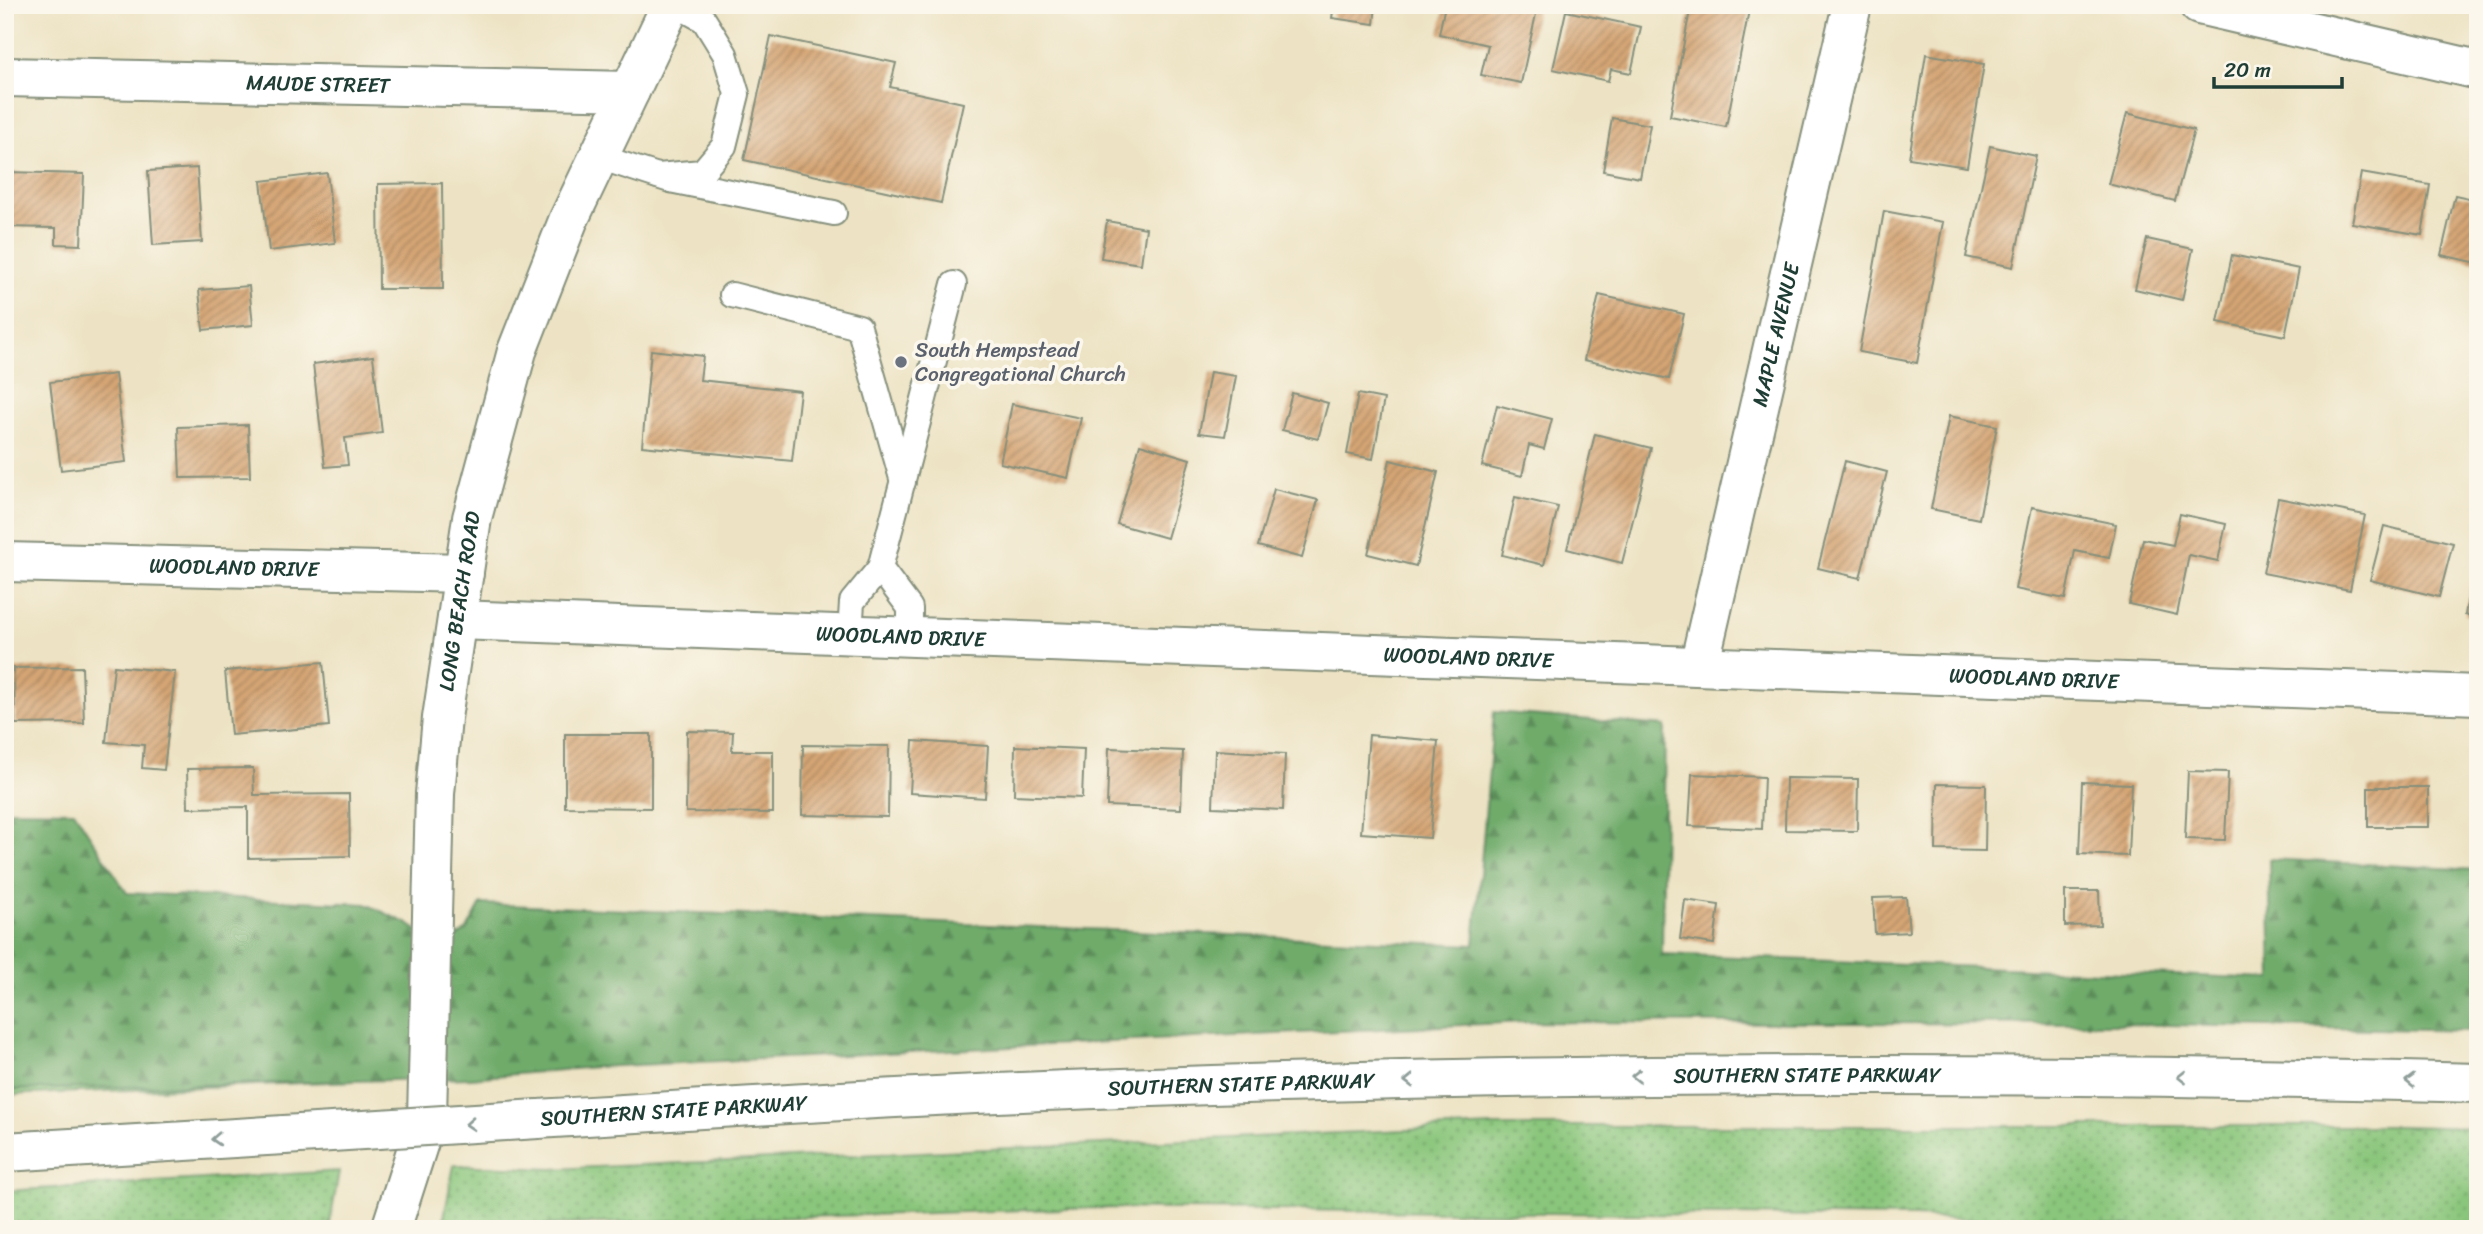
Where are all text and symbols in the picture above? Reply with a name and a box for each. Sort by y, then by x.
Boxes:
scale bar [2214,46,2341,90]
text: 20 m [2224,51,2271,89]
street label: MAUDE STREET [246,63,392,105]
street label: MAPLE AVENUE [1741,258,1811,410]
place label: South Hempstead Congregational Church [915,331,1126,393]
marker: South Hempstead Congregational Church [893,354,909,370]
street label: LONG BEACH ROAD [427,507,492,694]
street label: WOODLAND DRIVE [149,546,321,589]
street label: WOODLAND DRIVE [815,614,988,659]
street label: WOODLAND DRIVE [1383,635,1555,680]
street label: WOODLAND DRIVE [1948,656,2121,701]
street label: SOUTHERN STATE PARKWAY [1673,1056,1942,1095]
street label: SOUTHERN STATE PARKWAY [1107,1062,1376,1108]
one-way arrow [1630,1068,1641,1084]
one-way arrow [2176,1069,2187,1085]
one-way arrow [1403,1073,1413,1089]
one-way arrow [2404,1074,2415,1089]
street label: SOUTHERN STATE PARKWAY [539,1084,810,1138]
one-way arrow [464,1116,475,1131]
one-way arrow [210,1132,221,1147]

